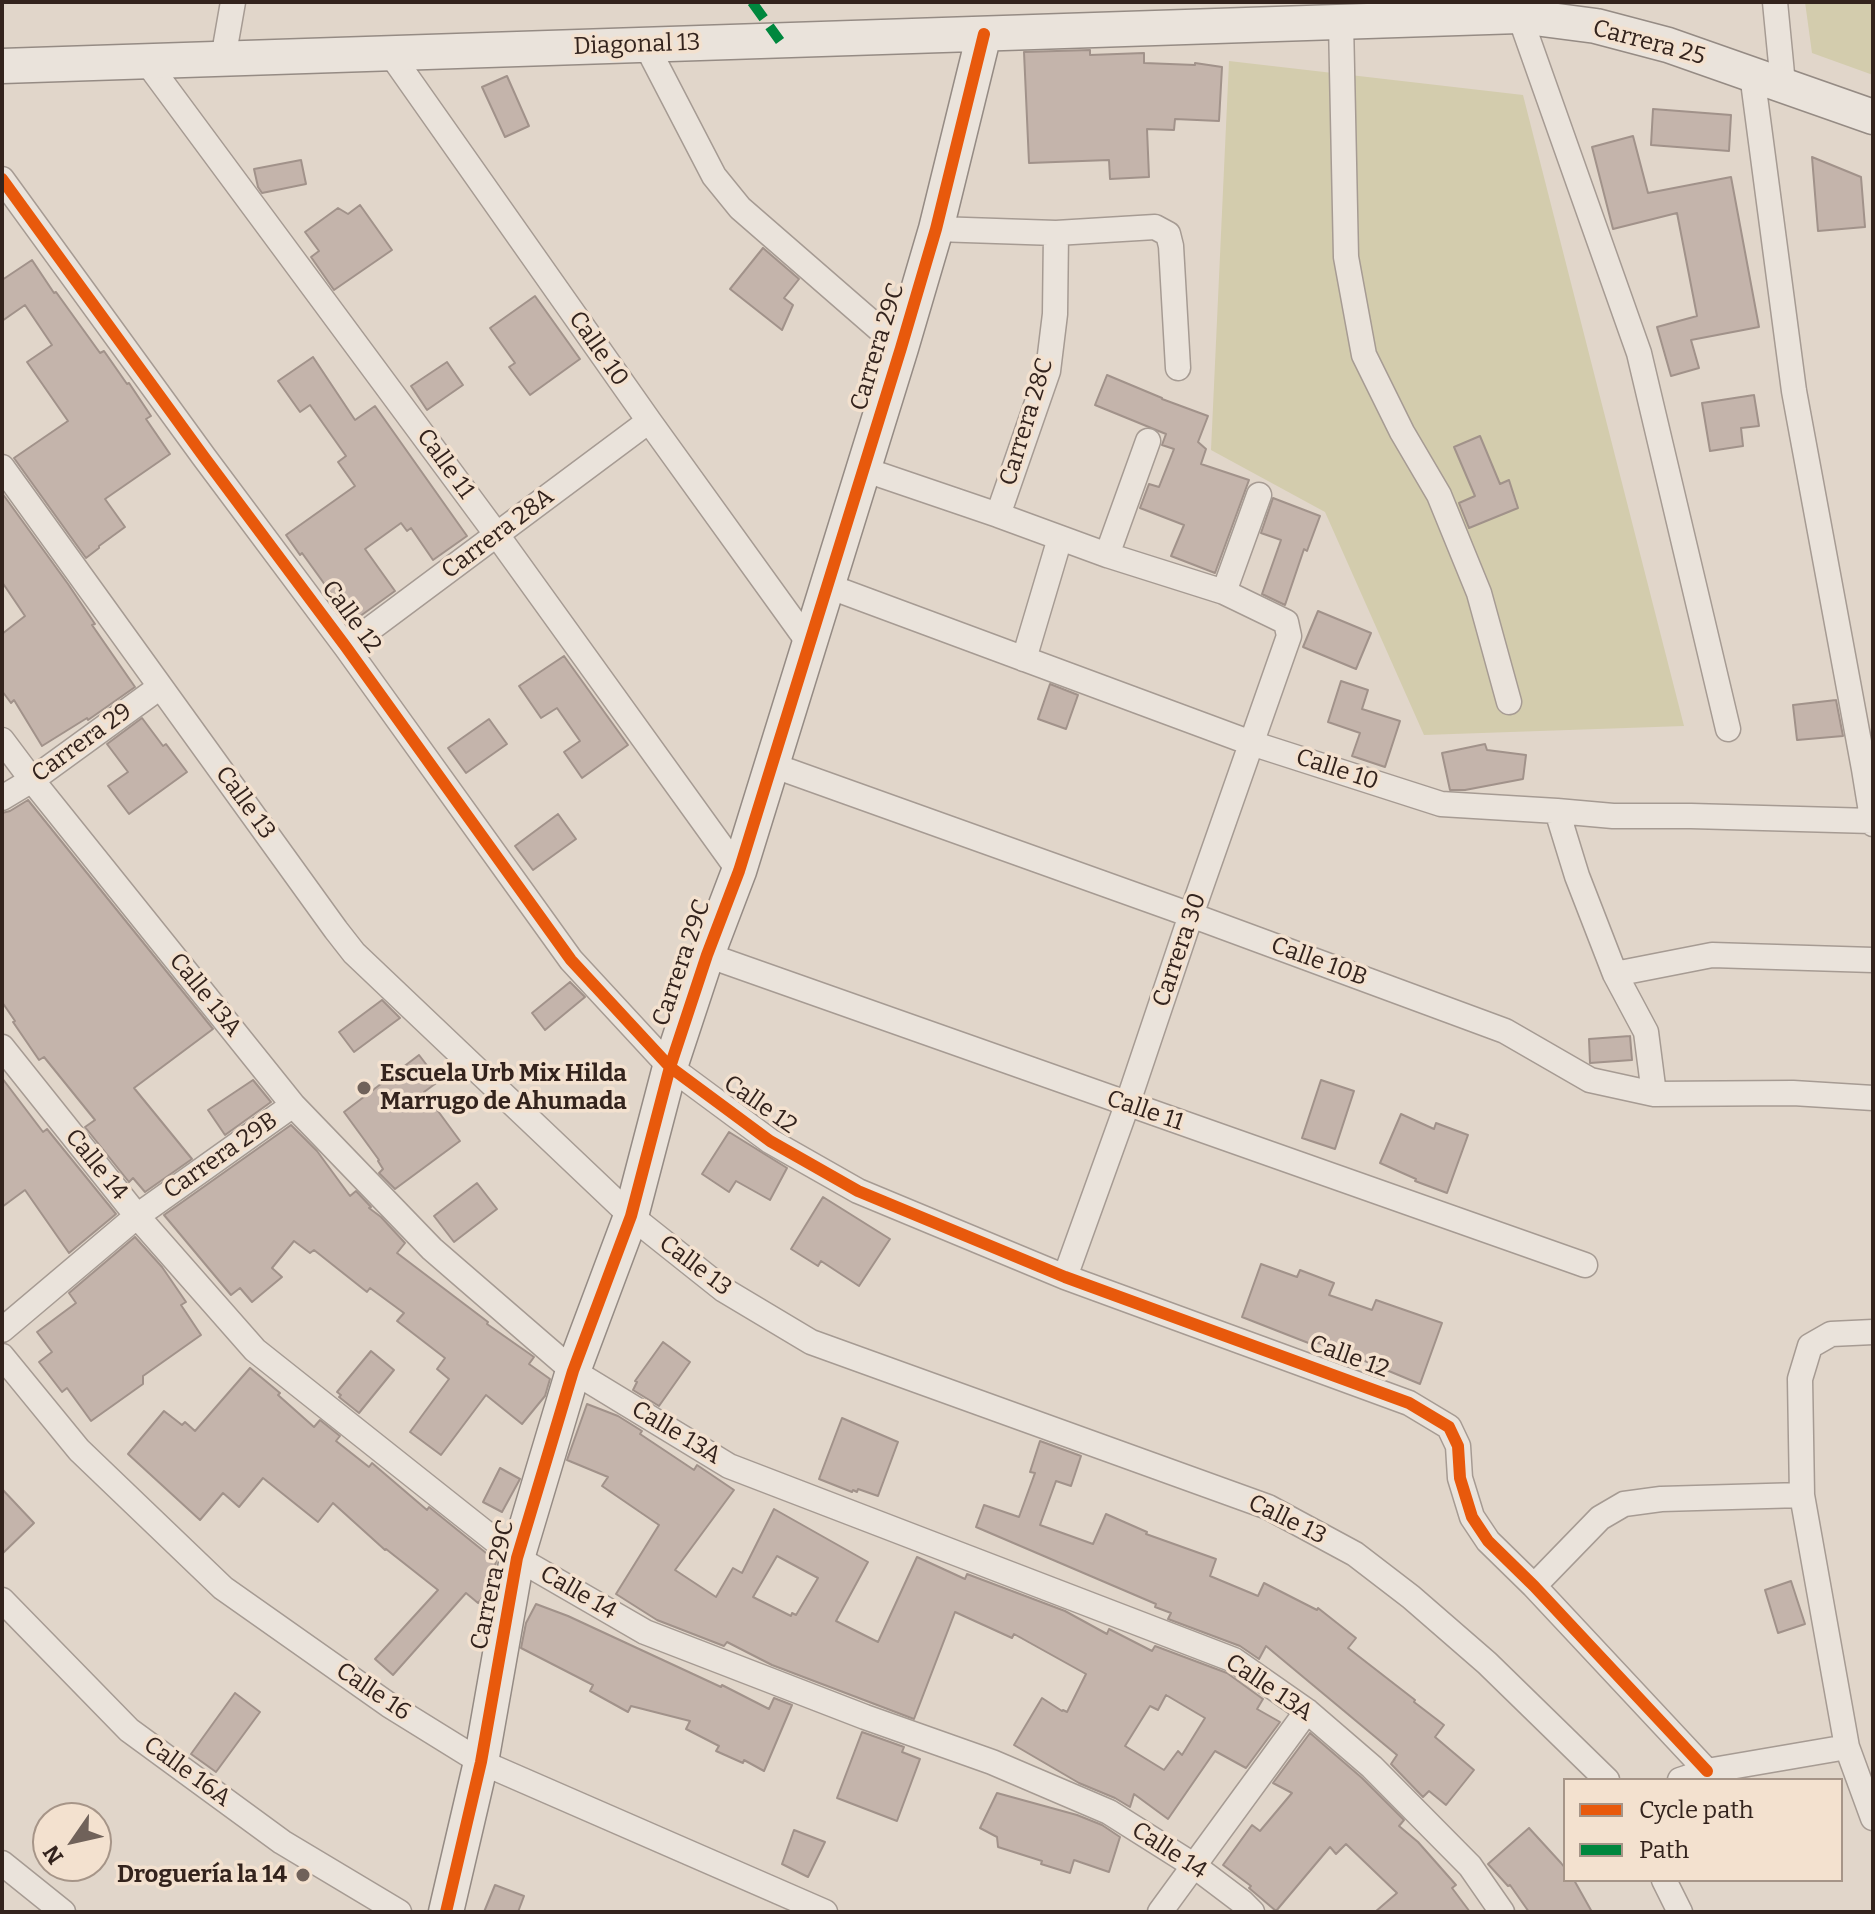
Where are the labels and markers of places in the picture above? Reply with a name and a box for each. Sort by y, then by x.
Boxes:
place label: Escuela Urb Mix Hilda Marrugo de Ahumada [380,1060,627,1116]
marker: Escuela Urb Mix Hilda Marrugo de Ahumada [355,1079,373,1097]
place label: Droguería la 14 [117,1861,287,1889]
marker: Droguería la 14 [294,1866,312,1884]

